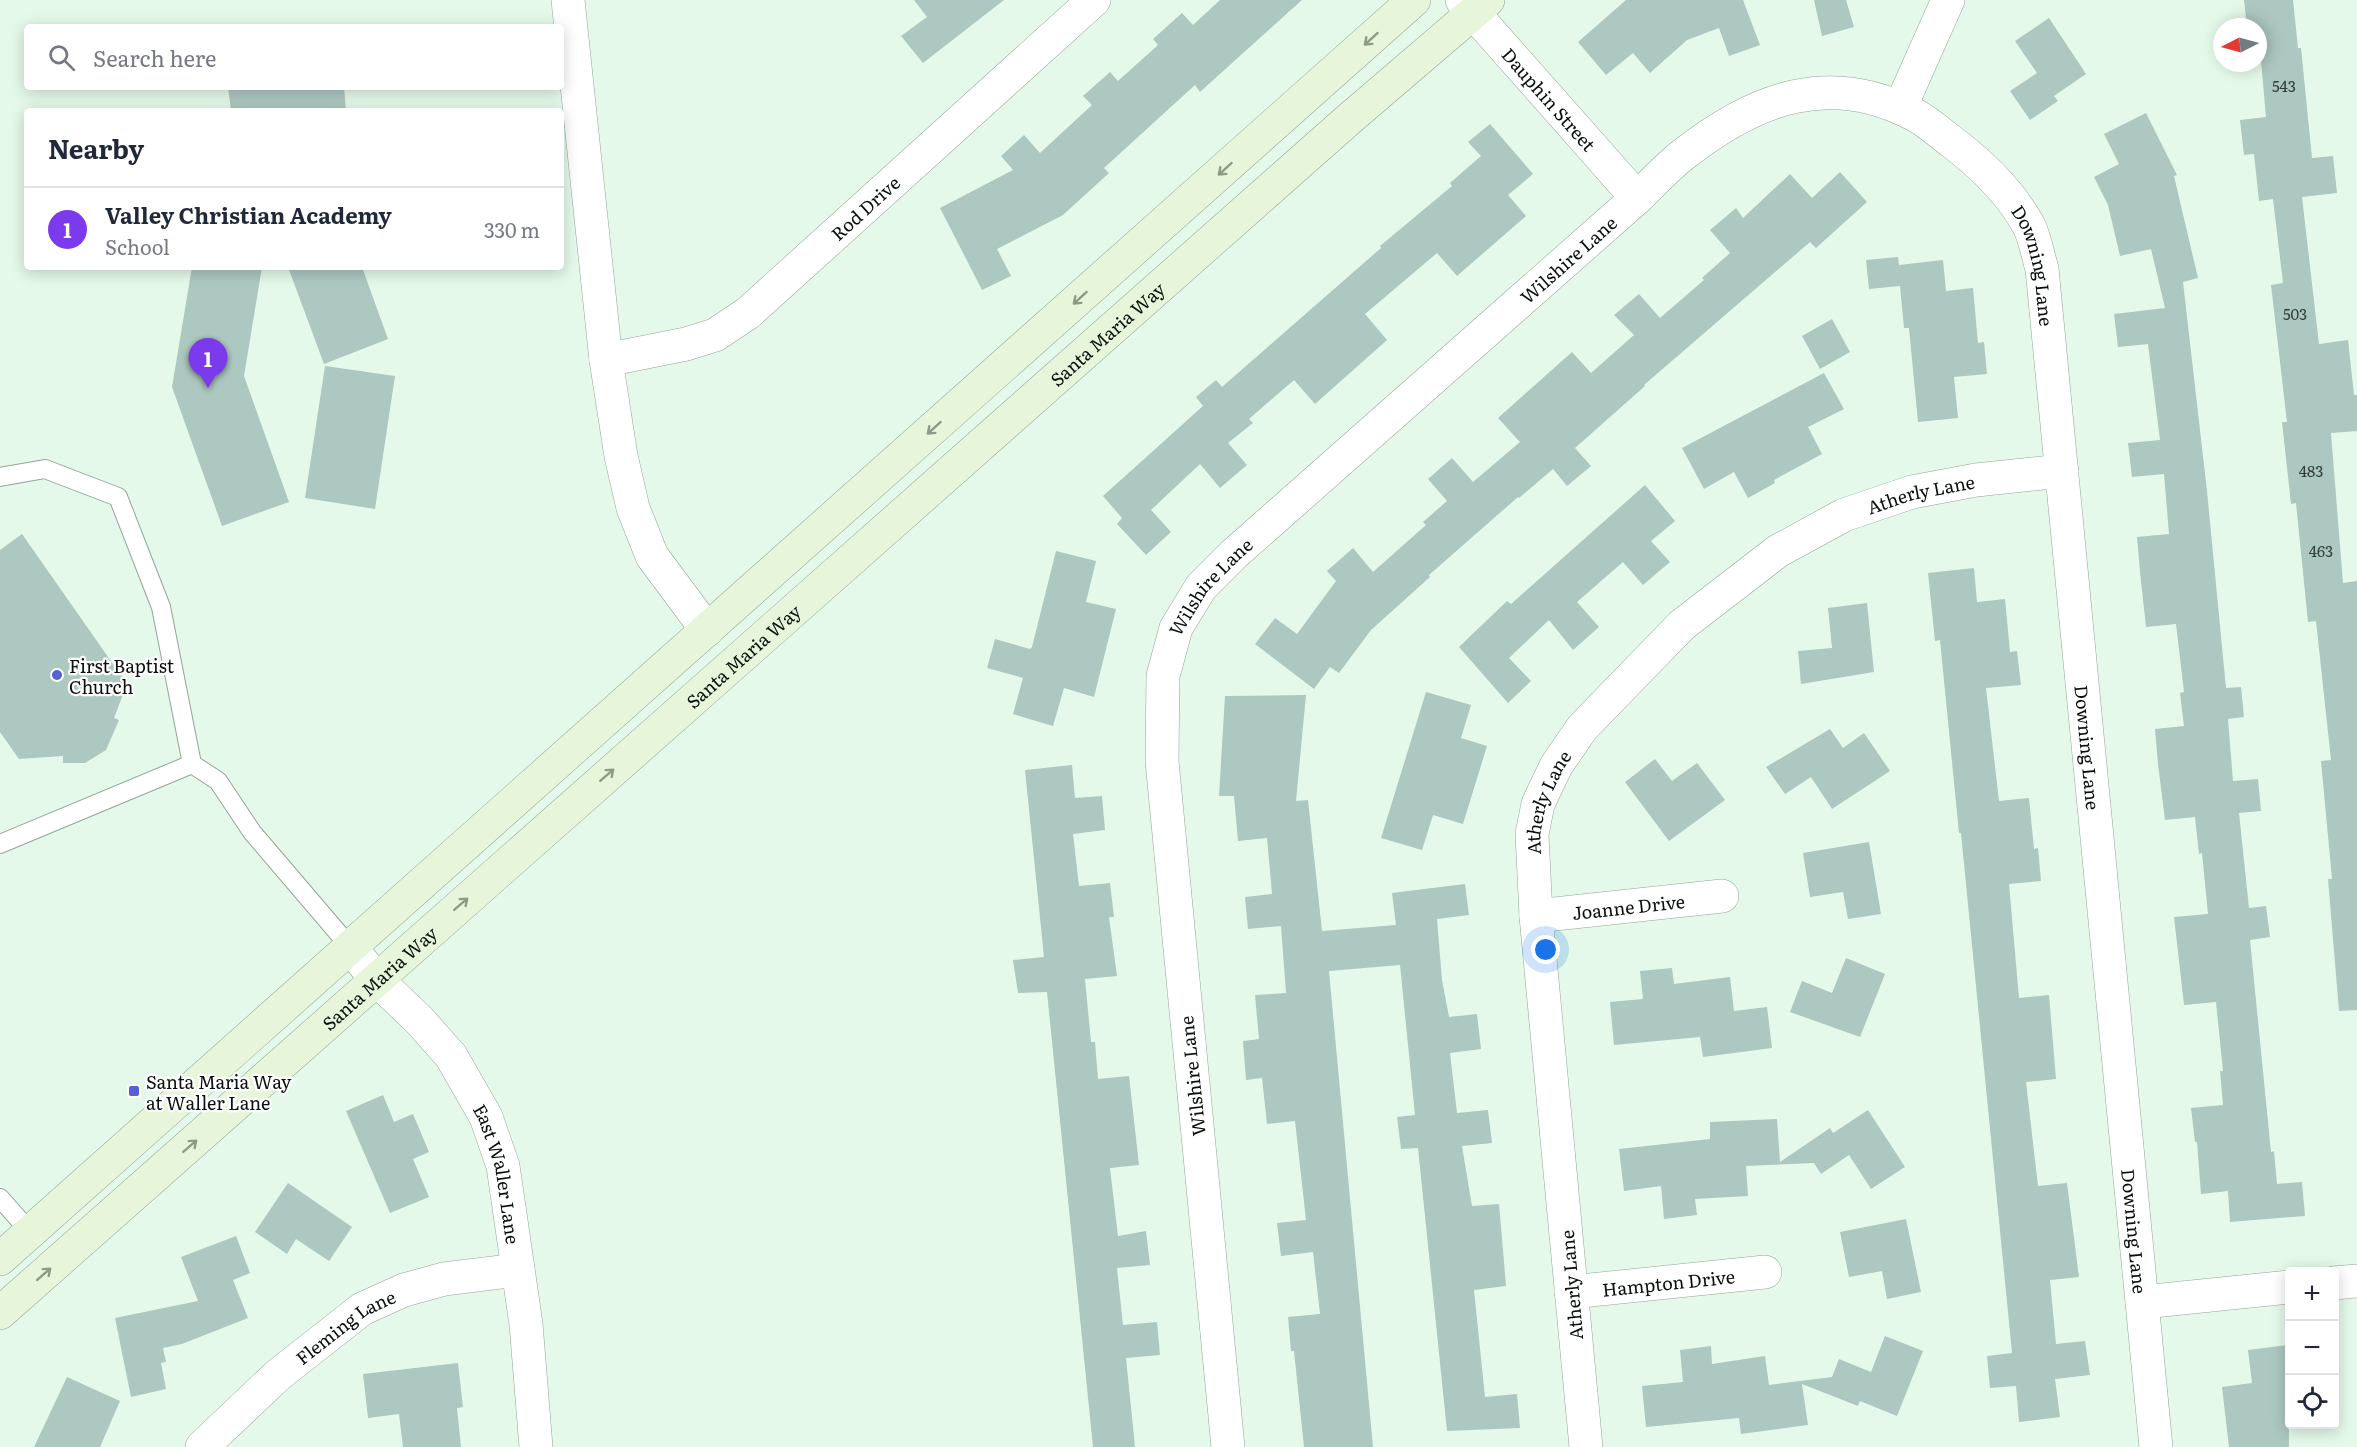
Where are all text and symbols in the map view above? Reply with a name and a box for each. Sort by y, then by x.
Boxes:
north arrow [2213,18,2267,72]
search box [24,24,564,90]
one-way arrow [1364,32,1379,46]
icon: search [45,41,78,74]
text: Search here [93,41,216,74]
street label: Dauphin Street [1496,41,1603,157]
house number: 543 [2272,74,2296,97]
text: Nearby [48,128,144,167]
one-way arrow [1218,162,1233,176]
street label: Rod Drive [824,169,905,246]
text: Valley Christian Academy [105,198,392,231]
street label: Downing Lane [2006,199,2061,327]
street label: Wilshire Lane [1514,209,1622,309]
text: 1 [63,214,72,244]
text: 330 m [484,214,540,244]
text: School [105,231,170,261]
street label: Santa Maria Way [1043,275,1171,392]
one-way arrow [1072,291,1087,305]
house number: 503 [2283,302,2307,325]
pin: 1 [188,338,228,388]
one-way arrow [927,421,942,435]
house number: 483 [2299,459,2323,482]
street label: Atherly Lane [1863,467,1977,520]
street label: Wilshire Lane [1161,531,1258,640]
house number: 463 [2309,539,2333,562]
street label: Santa Maria Way [679,597,807,714]
place label: First Baptist Church [69,652,175,700]
marker: First Baptist Church [50,668,64,682]
street label: Downing Lane [2069,684,2108,811]
street label: Atherly Lane [1519,744,1577,855]
one-way arrow [600,768,615,782]
street label: Joanne Drive [1571,887,1686,926]
one-way arrow [453,897,468,911]
street label: Santa Maria Way [316,919,443,1036]
your location [1531,935,1560,964]
street label: Wilshire Lane [1172,1015,1212,1137]
place label: Santa Maria Way at Waller Lane [146,1068,292,1116]
marker: Santa Maria Way at Waller Lane [127,1084,141,1098]
street label: East Waller Lane [467,1098,528,1246]
one-way arrow [183,1139,198,1153]
street label: Downing Lane [2116,1167,2155,1295]
street label: Atherly Lane [1553,1229,1589,1341]
street label: Hampton Drive [1601,1262,1736,1302]
one-way arrow [36,1267,51,1281]
map controls [2285,1267,2339,1429]
button: + [2285,1267,2339,1321]
street label: Fleming Lane [289,1282,399,1370]
button: − [2285,1321,2339,1375]
button: locate [2285,1375,2339,1429]

